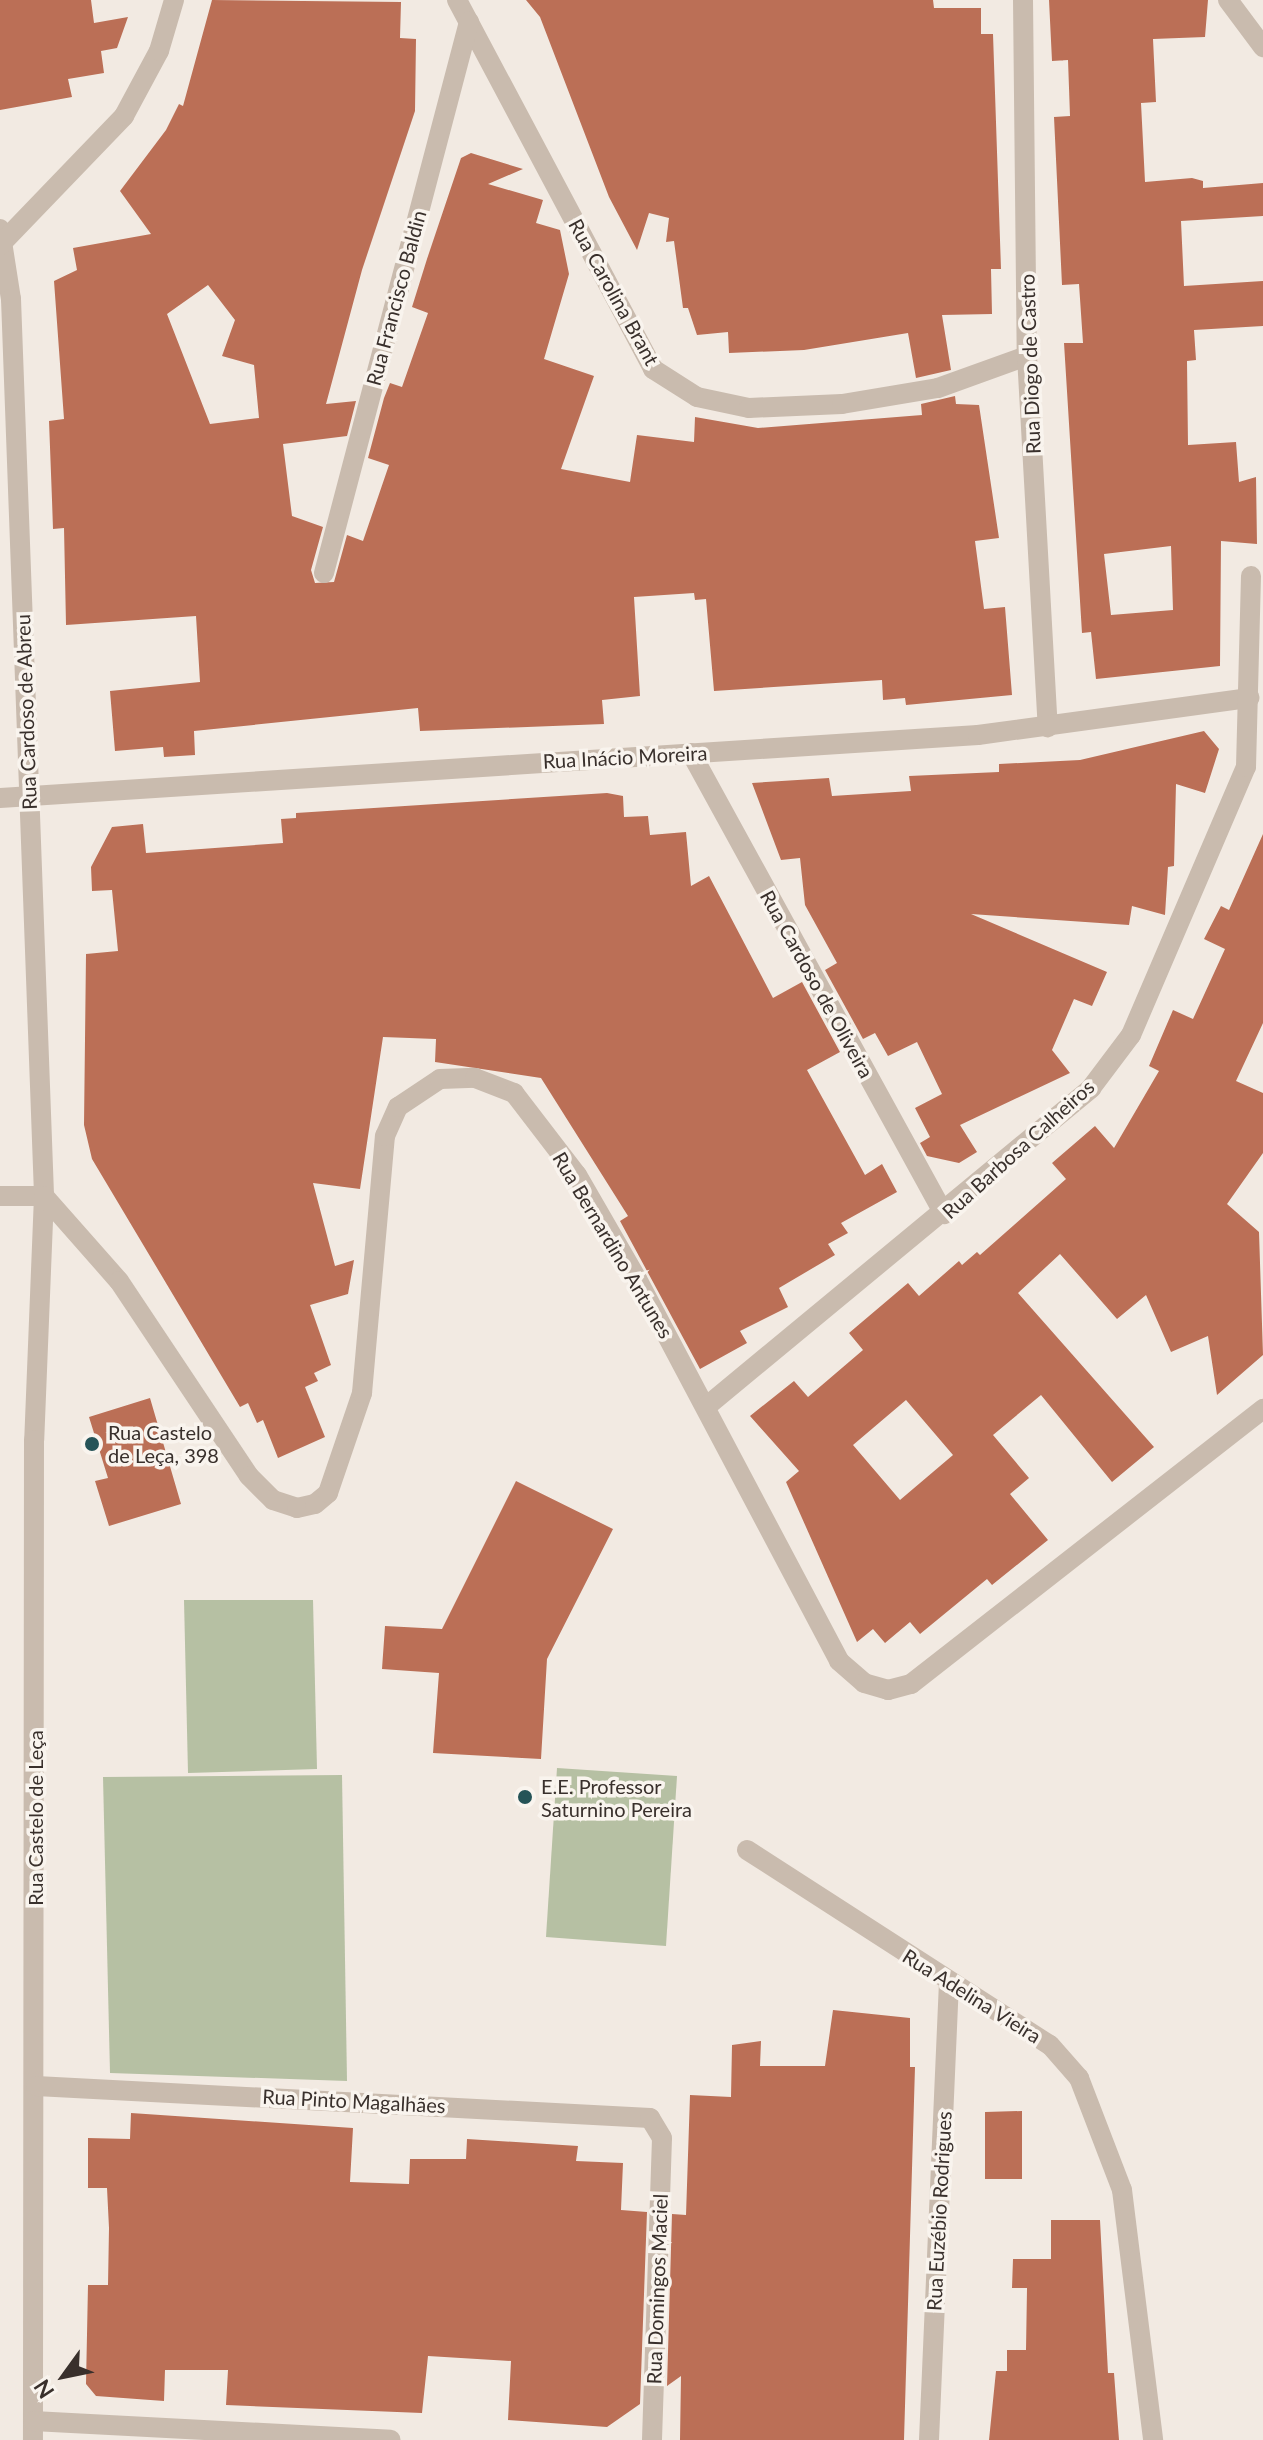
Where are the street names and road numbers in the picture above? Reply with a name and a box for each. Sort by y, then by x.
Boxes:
street label: Rua Francisco Baldin [361,208,431,388]
street label: Rua Carolina Brant [564,215,664,369]
street label: Rua Diogo de Castro [1015,273,1045,455]
street label: Rua Cardoso de Abreu [11,613,41,811]
street label: Rua Inácio Moreira [542,741,708,773]
street label: Rua Cardoso de Oliveira [755,886,879,1082]
street label: Rua Barbosa Calheiros [937,1075,1099,1223]
street label: Rua Bernardino Antunes [548,1147,678,1343]
street label: Rua Castelo de Leça [23,1730,47,1906]
street label: Rua Adelina Vieira [898,1943,1046,2049]
street label: Rua Pinto Magalhães [262,2084,446,2118]
street label: Rua Euzébio Rodrigues [922,2111,956,2311]
street label: Rua Domingos Maciel [642,2193,672,2385]

